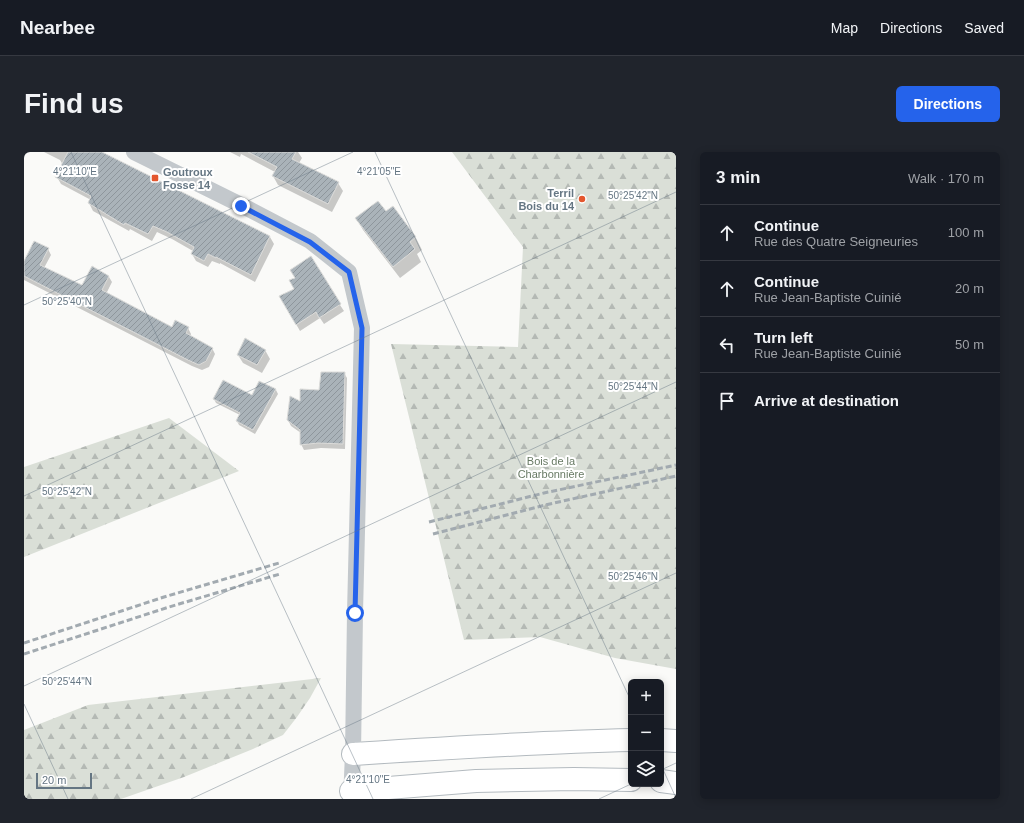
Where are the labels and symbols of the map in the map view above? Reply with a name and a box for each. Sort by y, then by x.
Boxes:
text: 4°21'10"E [53,166,97,177]
place label: Goutroux Fosse 14 [163,166,213,191]
text: 4°21'05"E [357,166,401,177]
marker: Goutroux Fosse 14 [150,173,160,183]
place label: Terril Bois du 14 [518,187,575,212]
text: 50°25'42"N [608,190,658,201]
marker: Terril Bois du 14 [577,194,587,204]
route end [232,197,250,215]
text: 50°25'40"N [42,296,92,307]
text: 50°25'44"N [608,381,658,392]
park label: Bois de la Charbonnière [518,455,584,480]
text: 50°25'42"N [42,486,92,497]
text: 50°25'46"N [608,571,658,582]
route start [346,604,364,622]
text: 50°25'44"N [42,676,92,687]
scale bar [36,771,92,790]
text: 4°21'10"E [346,774,390,785]

